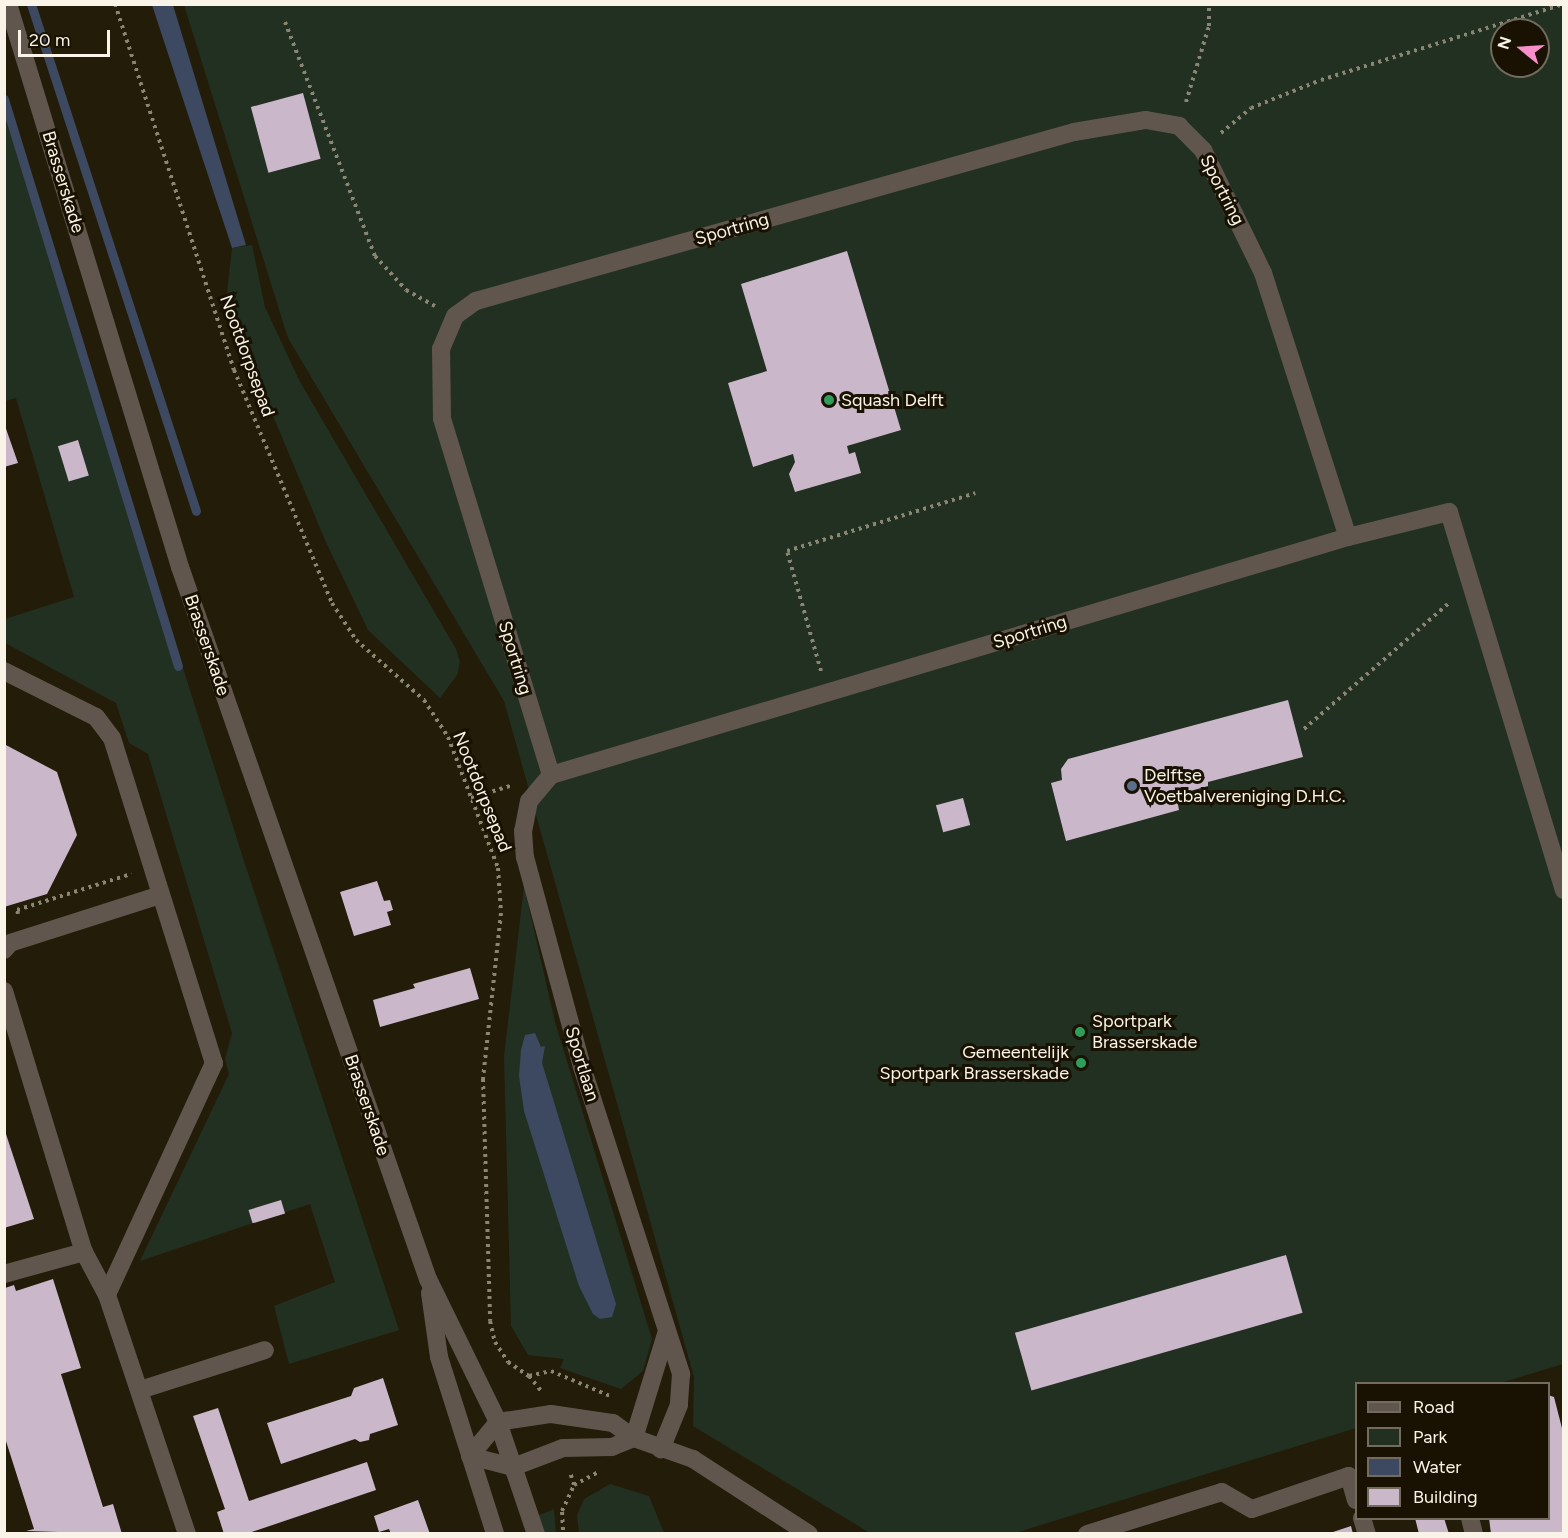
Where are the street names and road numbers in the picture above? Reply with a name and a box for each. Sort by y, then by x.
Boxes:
street label: Brasserskade [37,128,89,236]
street label: Sportring [1195,151,1249,229]
street label: Sportring [693,208,771,250]
street label: Nootdorpsepad [215,292,279,420]
street label: Brasserskade [180,592,234,698]
street label: Sportring [991,611,1069,653]
street label: Sportring [494,619,536,697]
street label: Nootdorpsepad [448,729,516,855]
street label: Sportlaan [560,1024,604,1104]
street label: Brasserskade [340,1052,394,1158]

